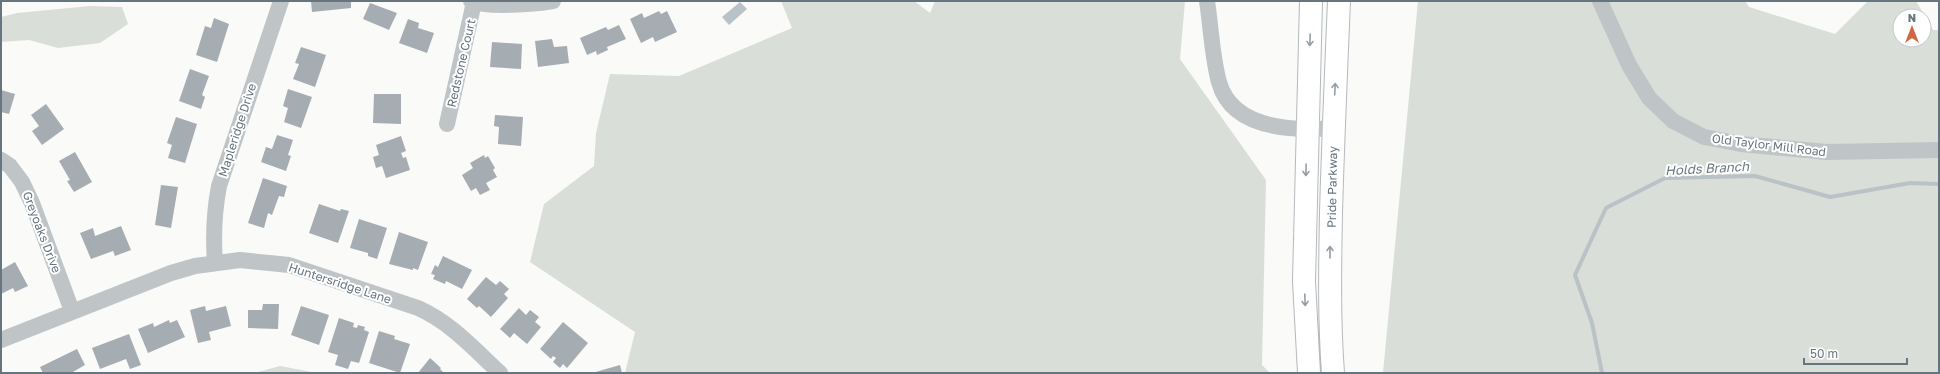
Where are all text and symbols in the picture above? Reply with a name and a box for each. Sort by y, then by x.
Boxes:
north arrow [1892,8,1932,48]
text: N [1908,11,1916,24]
street label: Redstone Court [444,17,479,109]
one-way arrow [1306,33,1314,46]
street label: Mapleridge Drive [215,81,259,179]
one-way arrow [1331,83,1338,96]
street label: Old Taylor Mill Road [1711,131,1827,159]
street label: Pride Parkway [1324,146,1340,228]
water label: Holds Branch [1665,158,1750,178]
one-way arrow [1303,163,1310,176]
street label: Greyoaks Drive [20,189,64,275]
one-way arrow [1326,246,1334,259]
street label: Huntersridge Lane [287,259,393,307]
one-way arrow [1301,293,1309,306]
scale bar [1804,340,1907,366]
text: 50 m [1810,346,1838,361]

